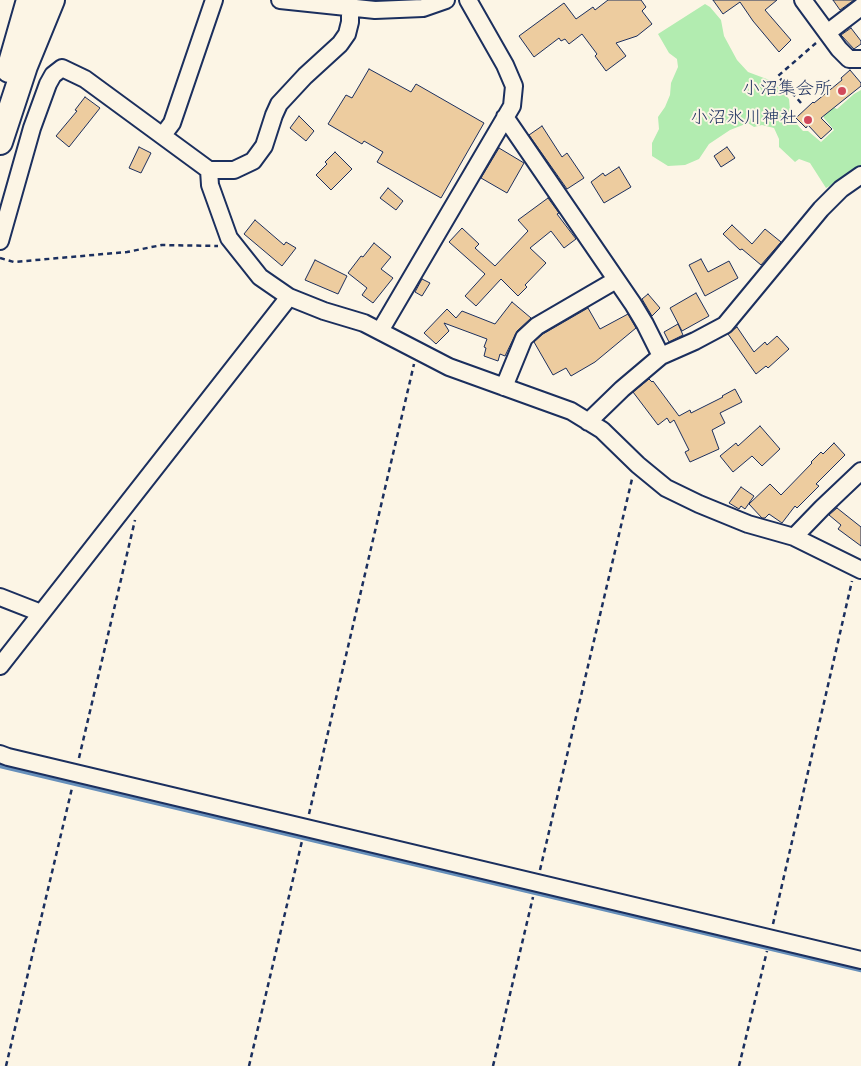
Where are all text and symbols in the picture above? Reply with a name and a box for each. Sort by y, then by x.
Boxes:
place label: 小沼集会所 [742,80,832,102]
marker: 小沼集会所 [836,85,848,97]
place label: 小沼氷川神社 [690,109,798,131]
marker: 小沼氷川神社 [802,114,814,126]

